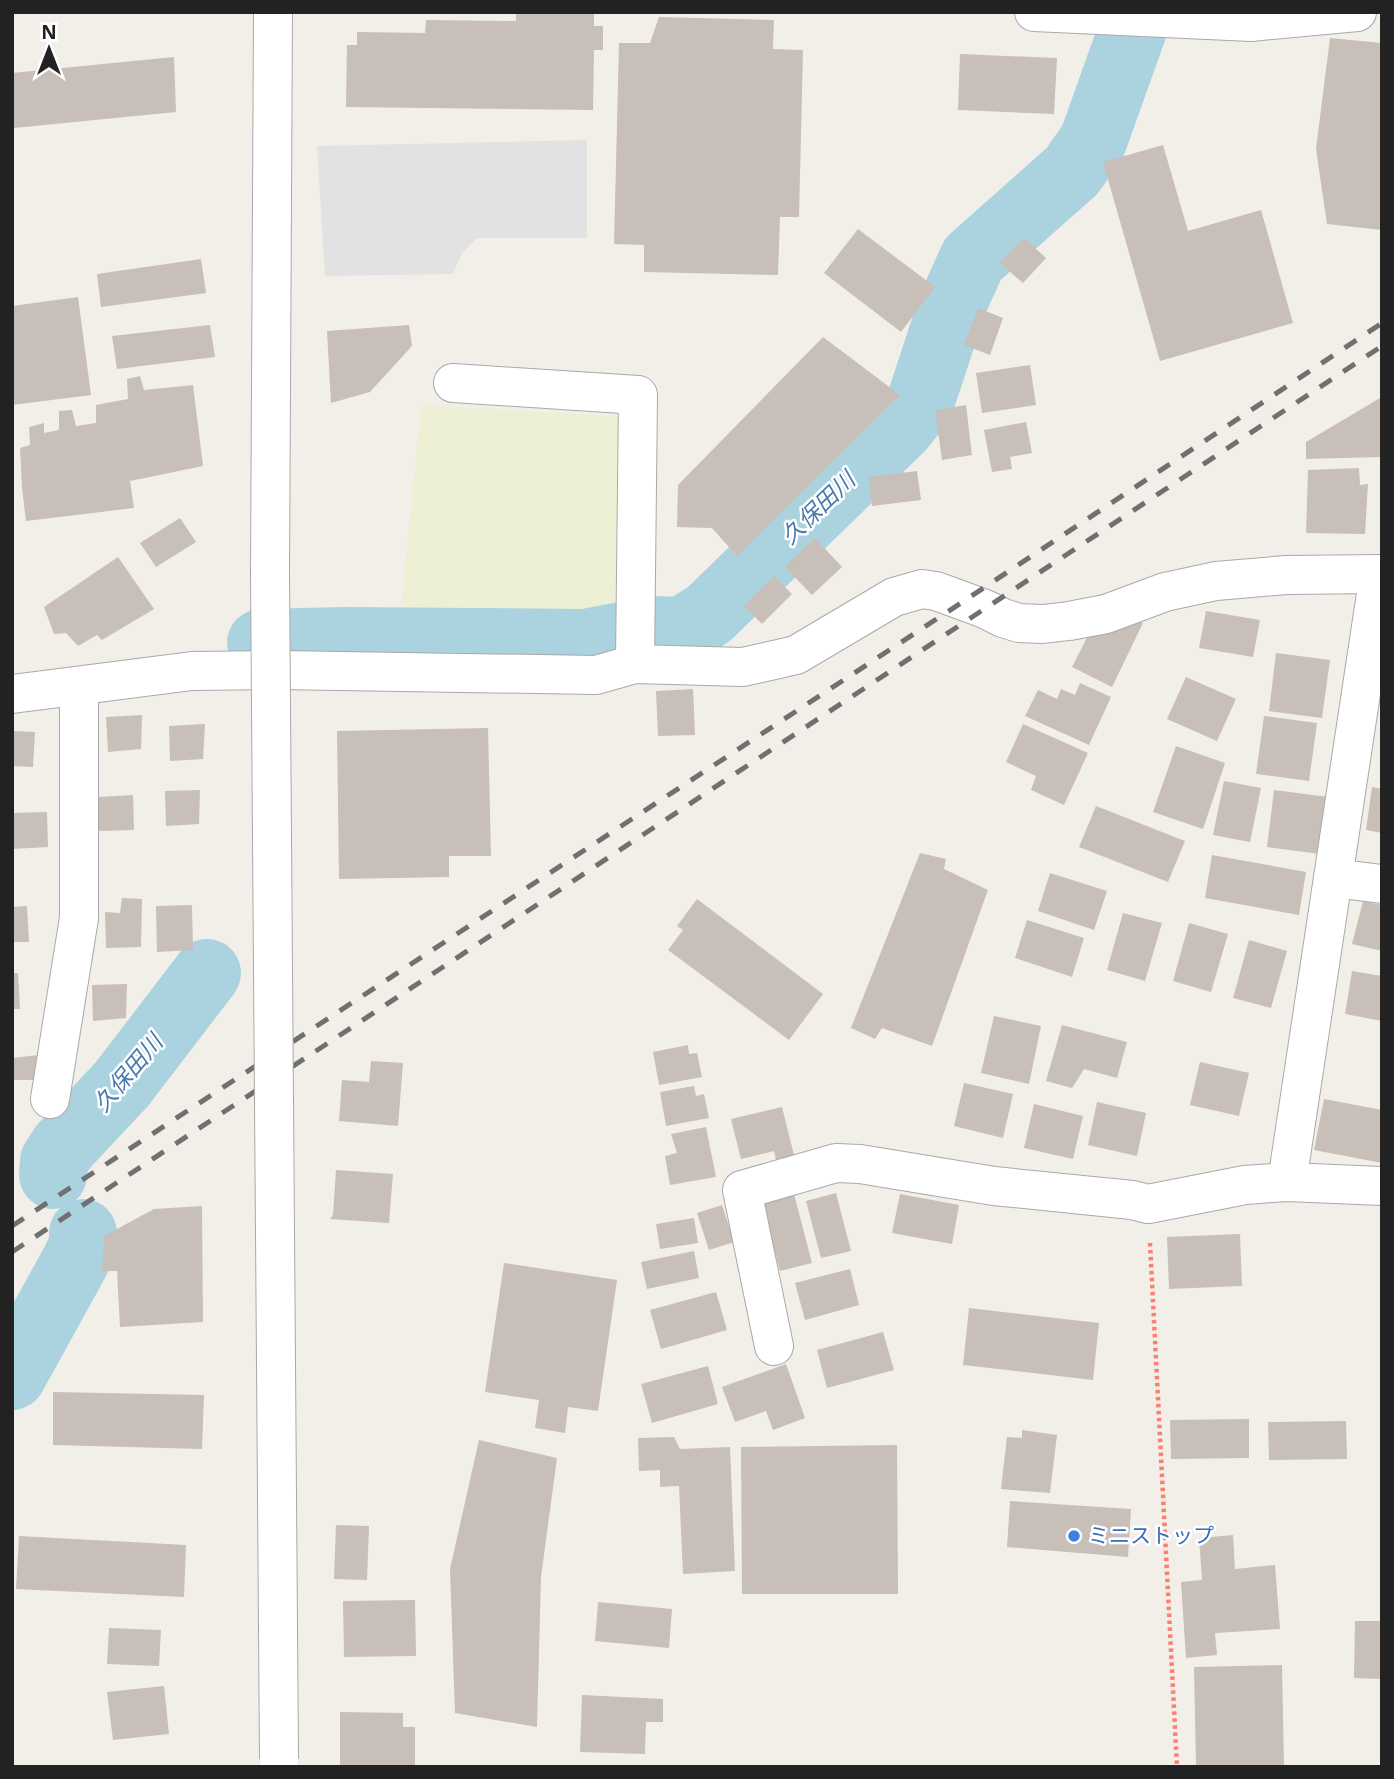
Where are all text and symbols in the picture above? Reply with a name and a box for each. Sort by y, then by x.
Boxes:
north arrow [14,14,84,84]
text: N [41,19,57,45]
water label: 久保田川 [773,462,864,551]
water label: 久保田川 [85,1025,171,1118]
place label: ミニストップ [1088,1521,1214,1549]
marker: ミニストップ [1066,1528,1082,1544]

